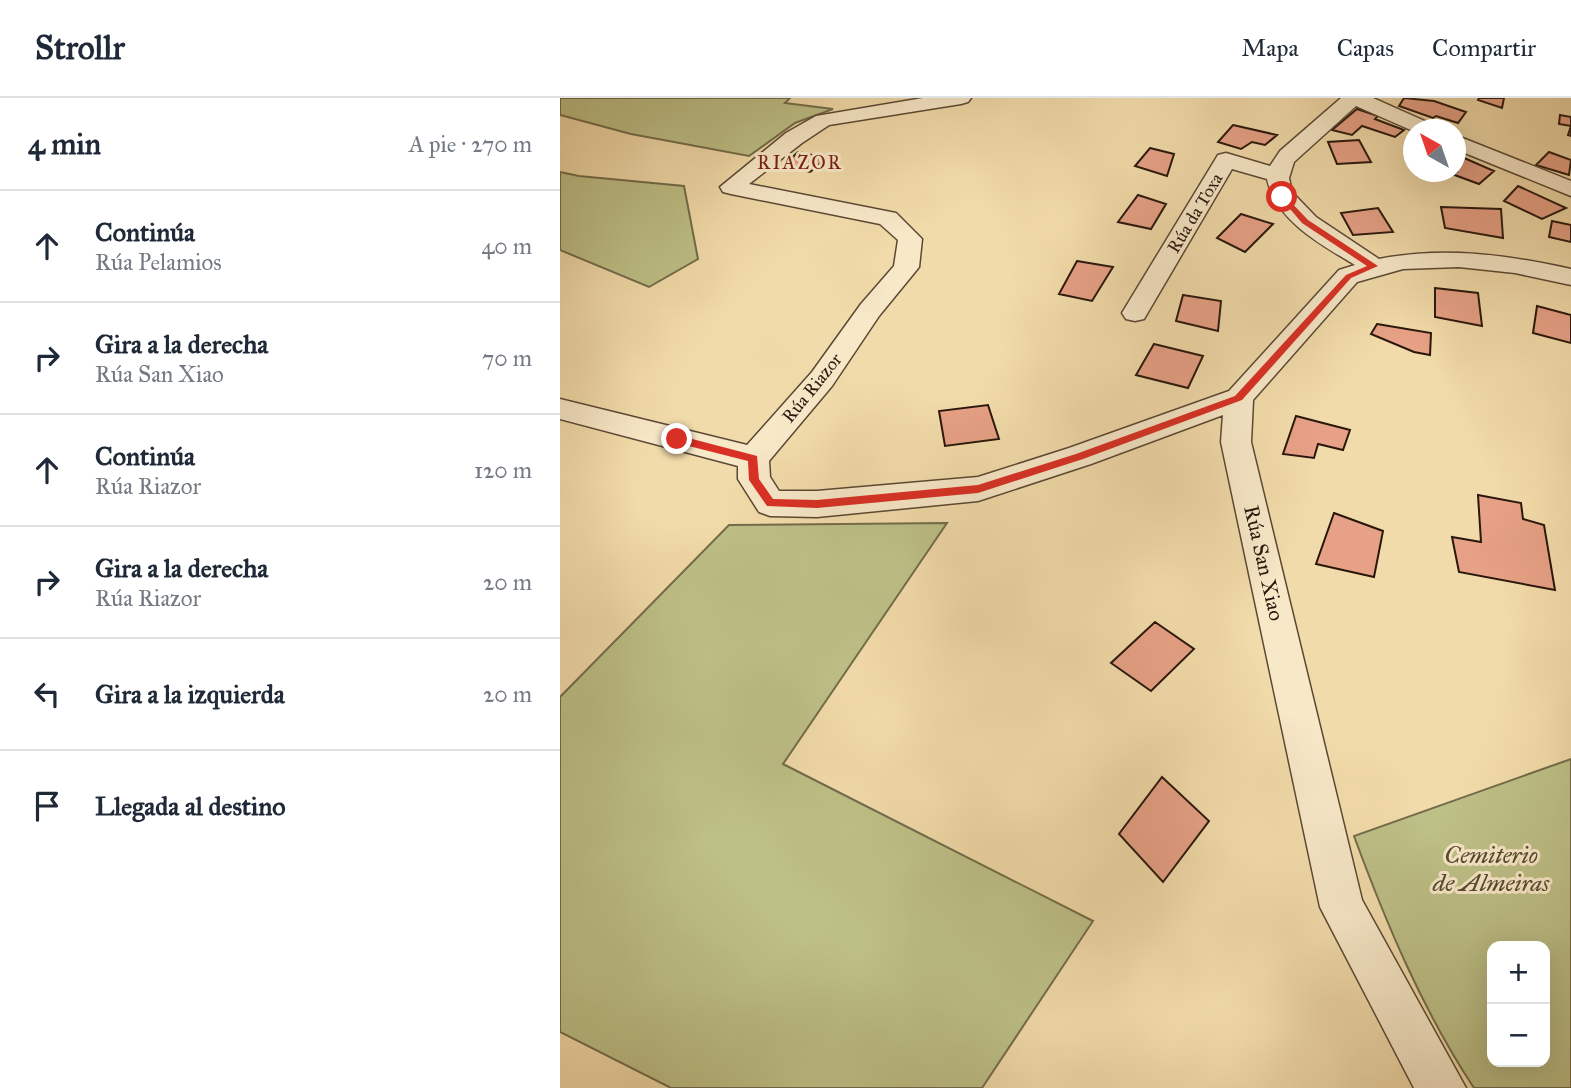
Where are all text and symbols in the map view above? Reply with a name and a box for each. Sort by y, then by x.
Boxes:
text: Strollr [35,28,125,68]
text: Mapa [1242,33,1299,63]
text: Capas [1337,33,1394,63]
text: Compartir [1432,33,1536,63]
north arrow [1403,119,1466,182]
text: 4 min [28,126,101,162]
text: A pie · 270 m [409,130,532,158]
district label: RIAZOR [757,151,843,174]
street label: Rúa da Toxa [1162,169,1228,257]
route start [1266,181,1297,212]
text: Continúa [95,216,195,248]
icon: ahead [28,227,66,265]
text: 40 m [482,232,532,260]
text: Rúa Pelamios [95,248,222,276]
text: Gira a la derecha [95,328,268,360]
icon: right [28,339,66,377]
text: 70 m [482,344,532,372]
street label: Rúa Riazor [777,349,847,427]
text: Rúa San Xiao [95,360,224,388]
route end [661,423,692,454]
text: Continúa [95,440,195,472]
icon: ahead [28,451,66,489]
text: 120 m [474,456,532,484]
text: Rúa Riazor [95,472,201,500]
street label: Rúa San Xiao [1238,503,1290,624]
text: Gira a la derecha [95,552,268,584]
icon: right [28,563,66,601]
text: 20 m [483,568,532,596]
text: Rúa Riazor [95,584,201,612]
icon: left [28,675,66,713]
text: Gira a la izquierda [95,678,285,710]
text: 20 m [483,680,532,708]
icon: arrive [28,787,66,825]
text: Llegada al destino [95,790,286,822]
park label: Cemiterio de Almeiras [1432,840,1550,898]
map controls [1487,941,1550,1067]
button: + [1487,941,1550,1004]
button: − [1487,1004,1550,1067]

